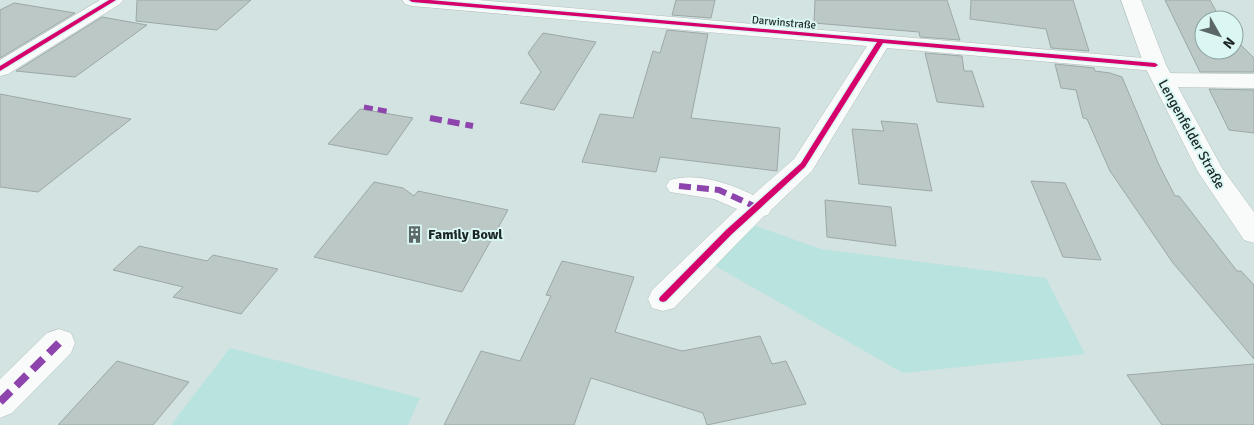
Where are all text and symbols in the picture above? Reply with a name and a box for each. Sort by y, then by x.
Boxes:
north arrow [1194,10,1244,60]
street label: Darwinstraße [751,13,817,32]
text: N [1219,34,1238,52]
street label: Lengenfelder Straße [1154,77,1229,192]
building icon: Family Bowl [404,224,424,244]
place label: Family Bowl [428,226,503,243]

